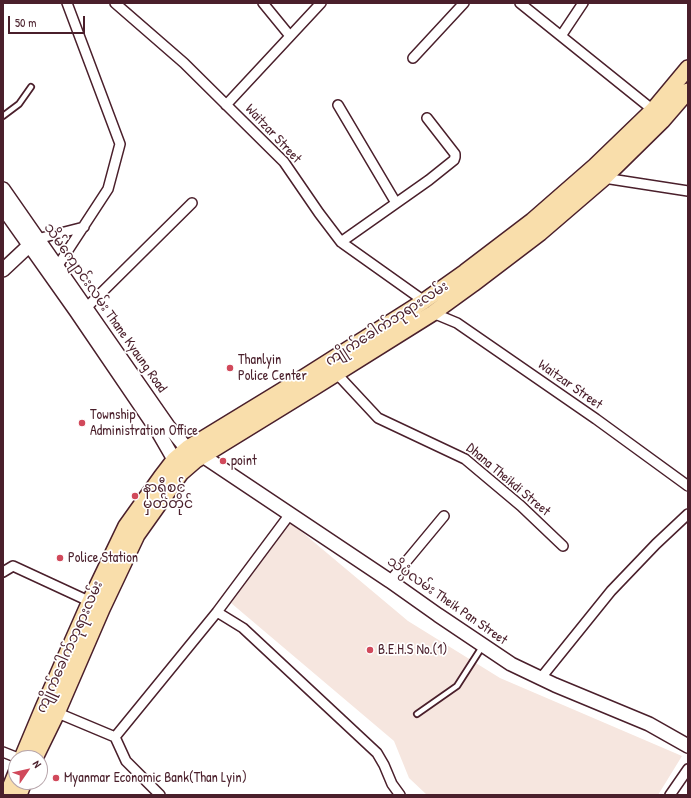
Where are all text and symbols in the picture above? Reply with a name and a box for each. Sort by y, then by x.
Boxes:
scale bar [10,8,87,34]
text: 50 m [15,14,36,31]
street label: Waitzar Street [241,101,305,167]
street label: သိမ်ကျောင်းလမ်း Thane Kyaung Road [40,220,170,396]
street label: ကျိုက်ခေါက်ဘုရားလမ်း [322,278,452,370]
place label: Thanlyin Police Center [238,352,307,384]
street label: Waitzar Street [535,357,605,413]
marker: Thanlyin Police Center [225,363,235,373]
place label: Township Administration Office [90,407,198,440]
marker: Township Administration Office [77,418,87,428]
street label: Dhana Theikdi Street [463,440,553,520]
place label: point [231,453,257,469]
marker: point [218,456,228,466]
place label: နာရီစင် မှတ်တိုင် [143,480,193,512]
marker: နာရီစင် မှတ်တိုင် [130,491,140,501]
place label: Police Station [68,550,138,566]
marker: Police Station [55,553,65,563]
street label: သိပ္ပံလမ်း Theik Pan Street [384,553,510,649]
street label: ကျိုက်ခေါက်ဘုရားလမ်း [33,578,107,716]
place label: B.E.H.S No.(1) [378,642,447,658]
marker: B.E.H.S No.(1) [365,645,375,655]
north arrow [8,750,48,790]
text: N [30,757,45,770]
place label: Myanmar Economic Bank(Than Lyin) [64,770,247,786]
marker: Myanmar Economic Bank(Than Lyin) [51,773,61,783]

